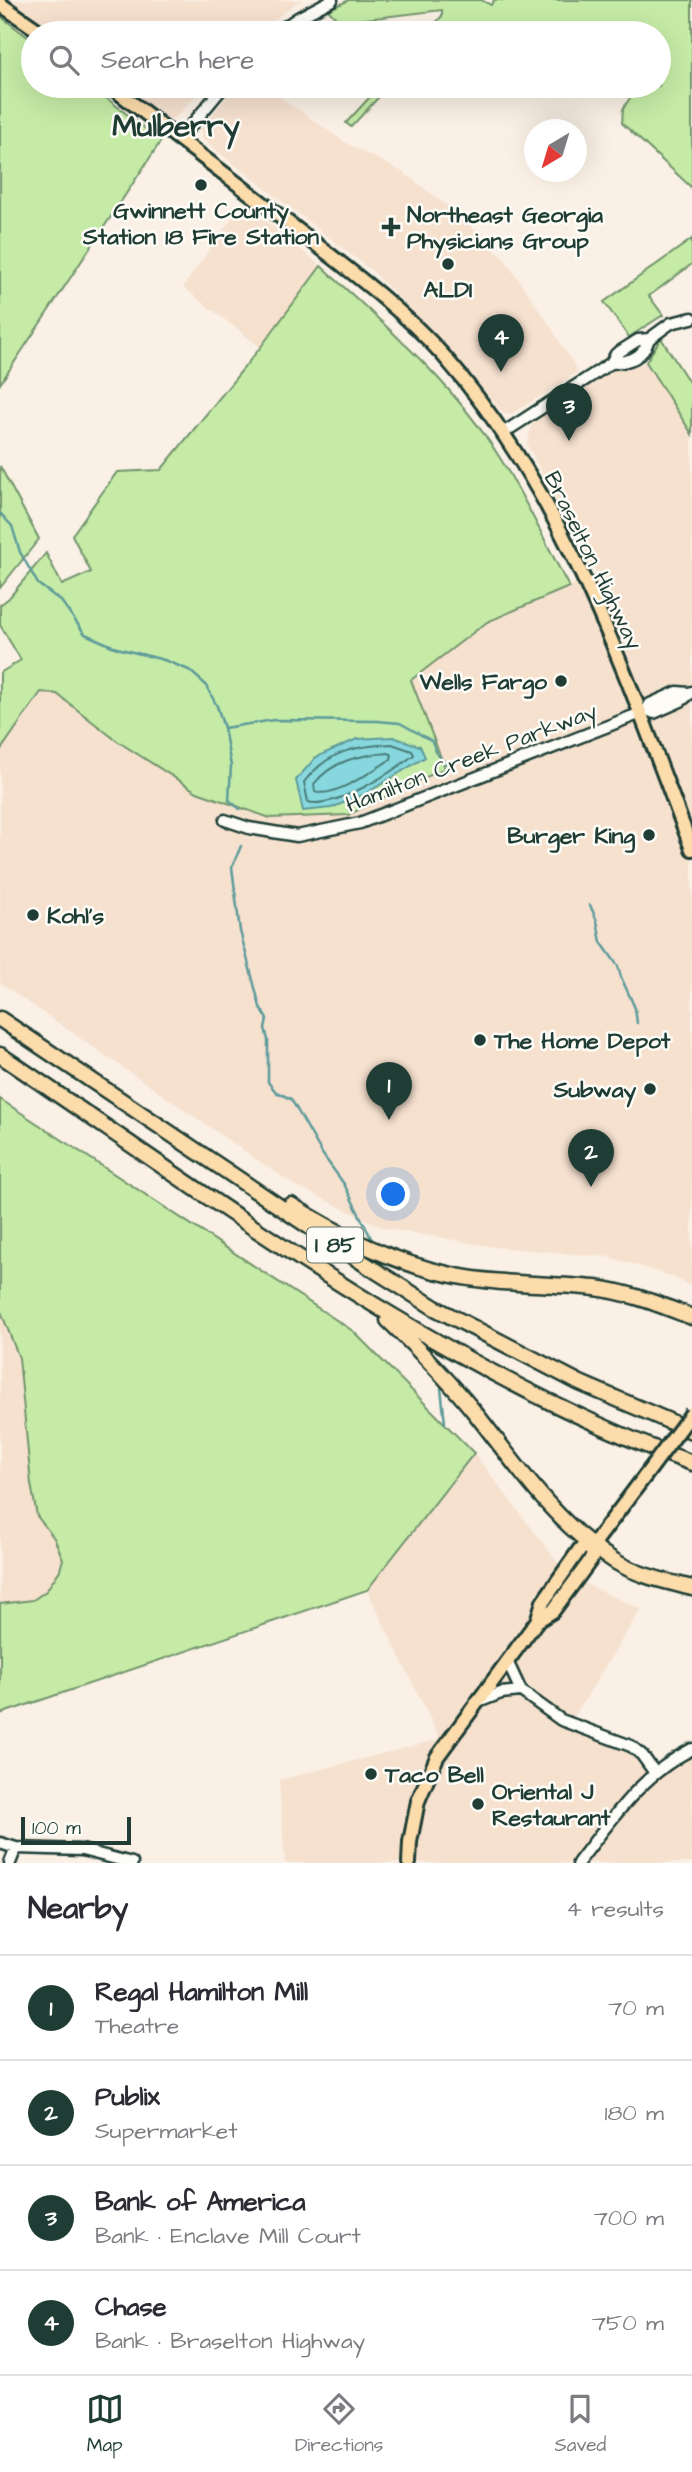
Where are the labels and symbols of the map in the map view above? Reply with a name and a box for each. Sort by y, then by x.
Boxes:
district label: Mulberry [112,106,240,150]
north arrow [524,119,587,182]
marker: Gwinnett County Station 18 Fire Station [193,177,209,193]
place label: Gwinnett County Station 18 Fire Station [82,195,320,253]
place label: Northeast Georgia Physicians Group [407,199,603,259]
marker: Northeast Georgia Physicians Group [381,217,401,237]
marker: ALDI [440,256,456,272]
place label: ALDI [423,274,473,306]
pin: 4 [478,314,524,372]
pin: 3 [546,383,592,441]
street label: Braselton Highway [535,466,650,656]
place label: Wells Fargo [419,666,547,699]
marker: Wells Fargo [553,673,569,689]
street label: Hamilton Creek Parkway [341,695,602,822]
place label: Burger King [507,820,635,853]
marker: Burger King [641,827,657,843]
place label: Kohl's [47,900,105,932]
marker: Kohl's [25,907,41,923]
place label: The Home Depot [493,1025,671,1057]
marker: The Home Depot [472,1032,488,1048]
pin: 1 [366,1062,412,1120]
place label: Subway [553,1074,636,1108]
marker: Subway [642,1081,658,1097]
pin: 2 [568,1129,614,1187]
your location [376,1177,410,1211]
road number: I 85 [307,1228,363,1262]
place label: Taco Bell [384,1759,484,1791]
marker: Taco Bell [363,1766,379,1782]
place label: Oriental J Restaurant [492,1776,611,1834]
marker: Oriental J Restaurant [470,1796,486,1812]
scale bar [21,1814,131,1846]

